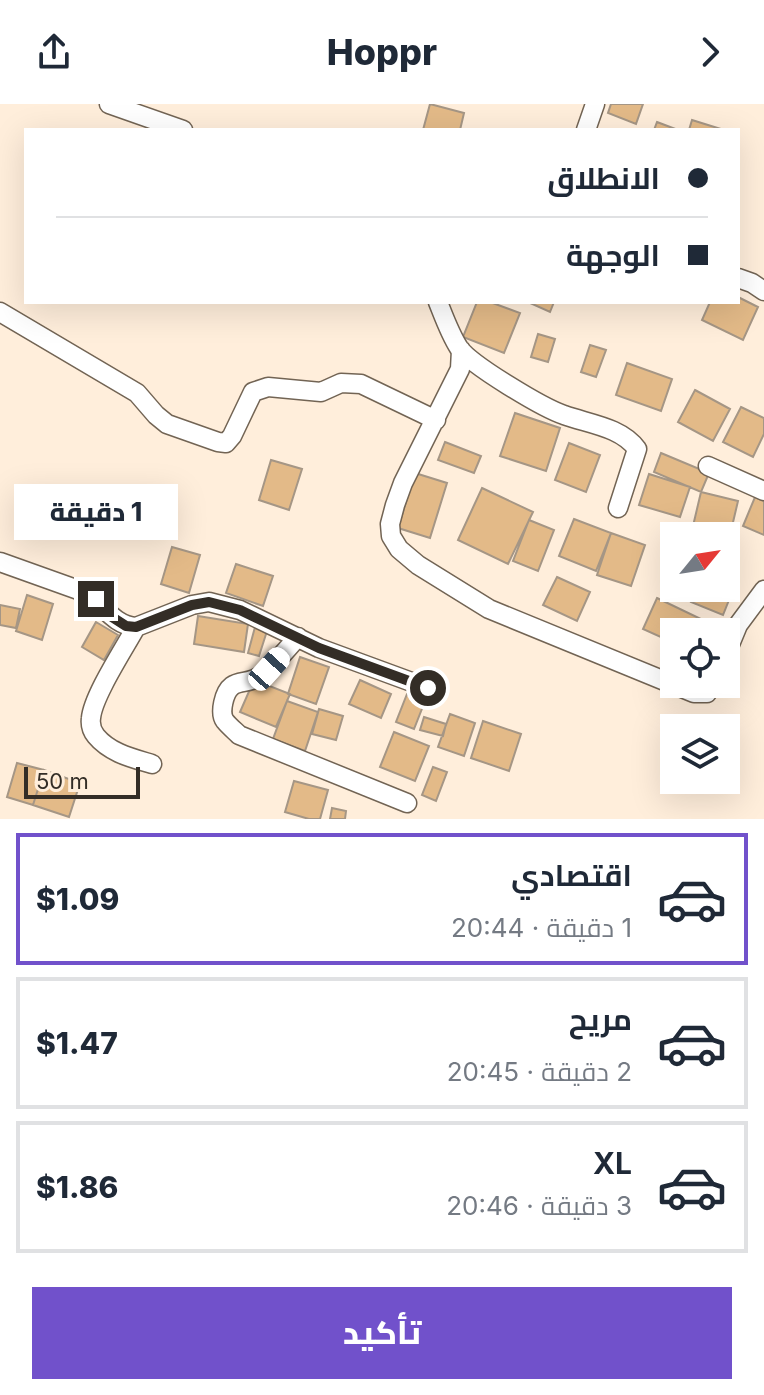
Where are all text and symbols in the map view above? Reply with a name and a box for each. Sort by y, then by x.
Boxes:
icon: share [32,30,76,74]
text: Hoppr [327,30,437,74]
icon: forward [688,30,732,74]
text: الانطلاق [547,160,660,196]
text: الوجهة [566,237,660,273]
callout: 1 دقيقة [14,483,178,539]
text: 1 دقيقة [50,496,142,527]
north arrow [660,522,740,602]
map controls [660,522,740,794]
route end [78,581,114,617]
button: locate [660,618,740,698]
car [244,643,294,695]
route start [410,670,446,706]
button: layers [660,714,740,794]
scale bar [24,763,140,799]
text: 50 m [36,768,89,794]
text: اقتصادي [511,857,632,893]
icon: car [656,863,728,935]
text: $1.09 [36,881,119,917]
text: 1 دقيقة · 20:44 [451,912,632,943]
text: مريح [569,1001,632,1037]
icon: car [656,1007,728,1079]
text: $1.47 [36,1025,118,1061]
text: 2 دقيقة · 20:45 [447,1056,632,1087]
text: XL [593,1145,632,1181]
icon: car [656,1151,728,1223]
text: $1.86 [36,1169,118,1205]
text: 3 دقيقة · 20:46 [446,1190,632,1221]
button: تأكيد [32,1287,732,1379]

